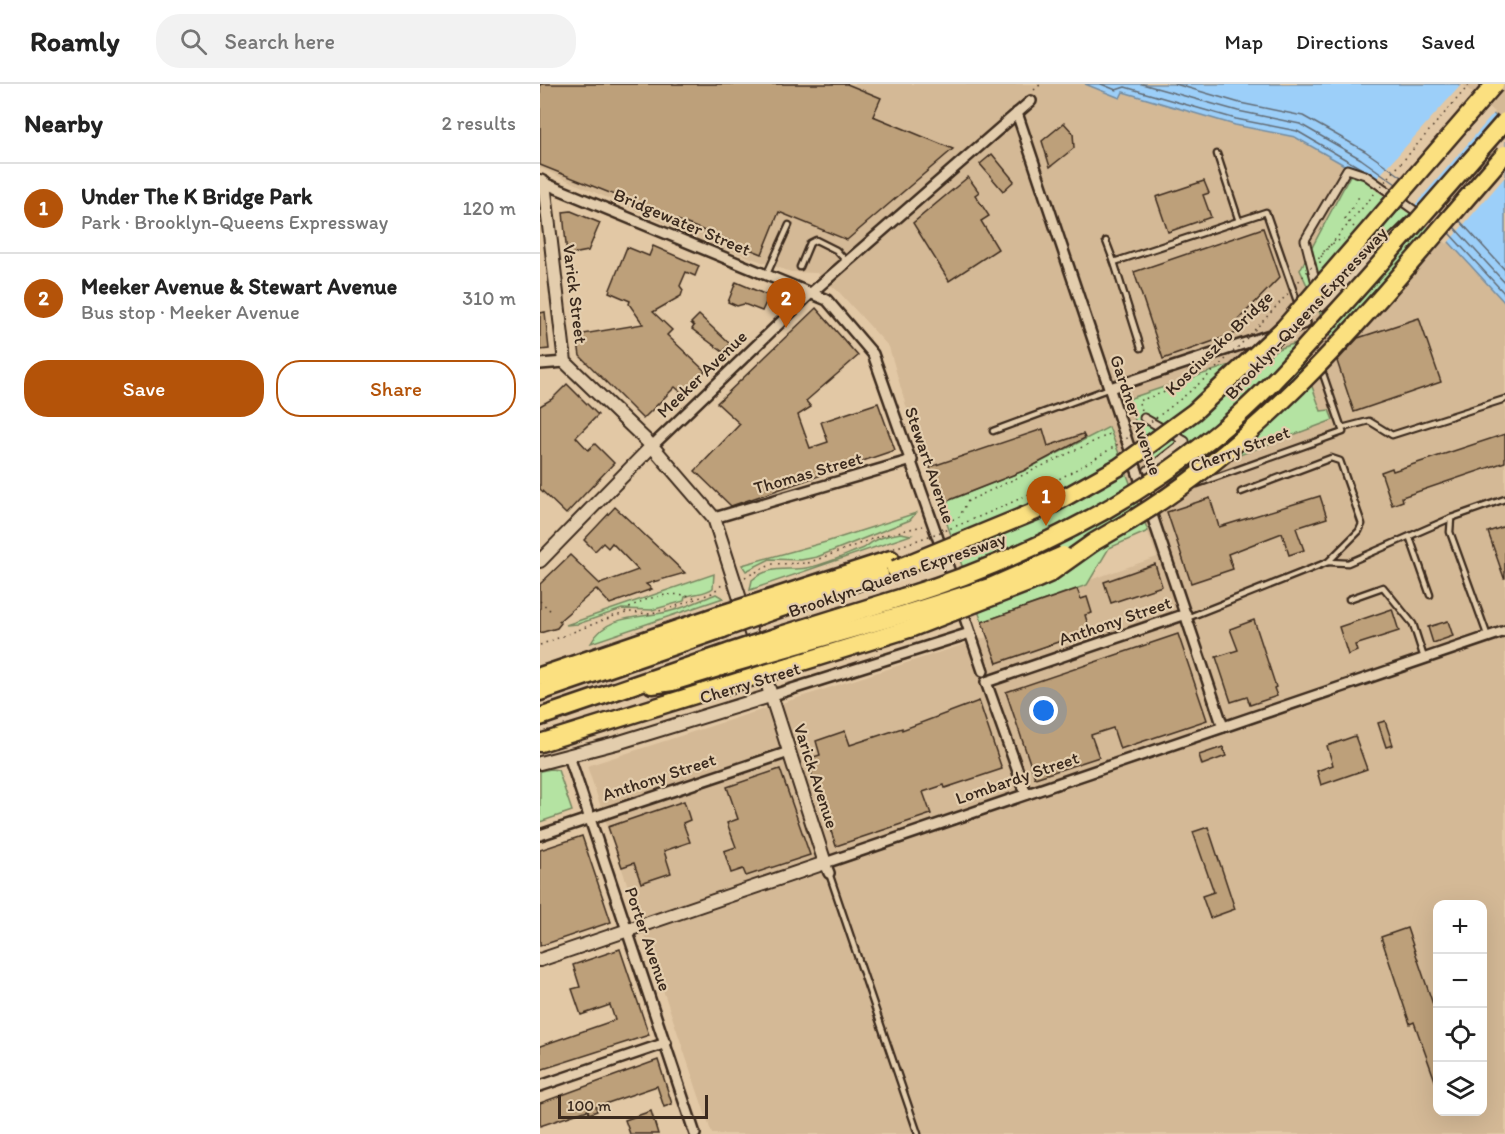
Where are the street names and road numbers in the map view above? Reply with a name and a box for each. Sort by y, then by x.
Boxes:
street label: Bridgewater Street [610,183,754,261]
street label: Brooklyn-Queens Expressway [1220,222,1392,404]
street label: Varick Street [558,243,592,345]
street label: Kosciuszko Bridge [1160,286,1278,400]
street label: Meeker Avenue [652,325,752,423]
street label: Gardner Avenue [1105,352,1167,478]
street label: Stewart Avenue [900,404,960,526]
street label: Cherry Street [1187,421,1293,477]
street label: Thomas Street [751,447,865,499]
street label: Brooklyn-Queens Expressway [785,527,1009,623]
street label: Anthony Street [1056,591,1175,651]
street label: Cherry Street [697,657,803,709]
street label: Varick Avenue [789,721,843,831]
street label: Lombardy Street [952,746,1082,809]
street label: Anthony Street [600,748,719,806]
street label: Porter Avenue [620,884,676,994]

